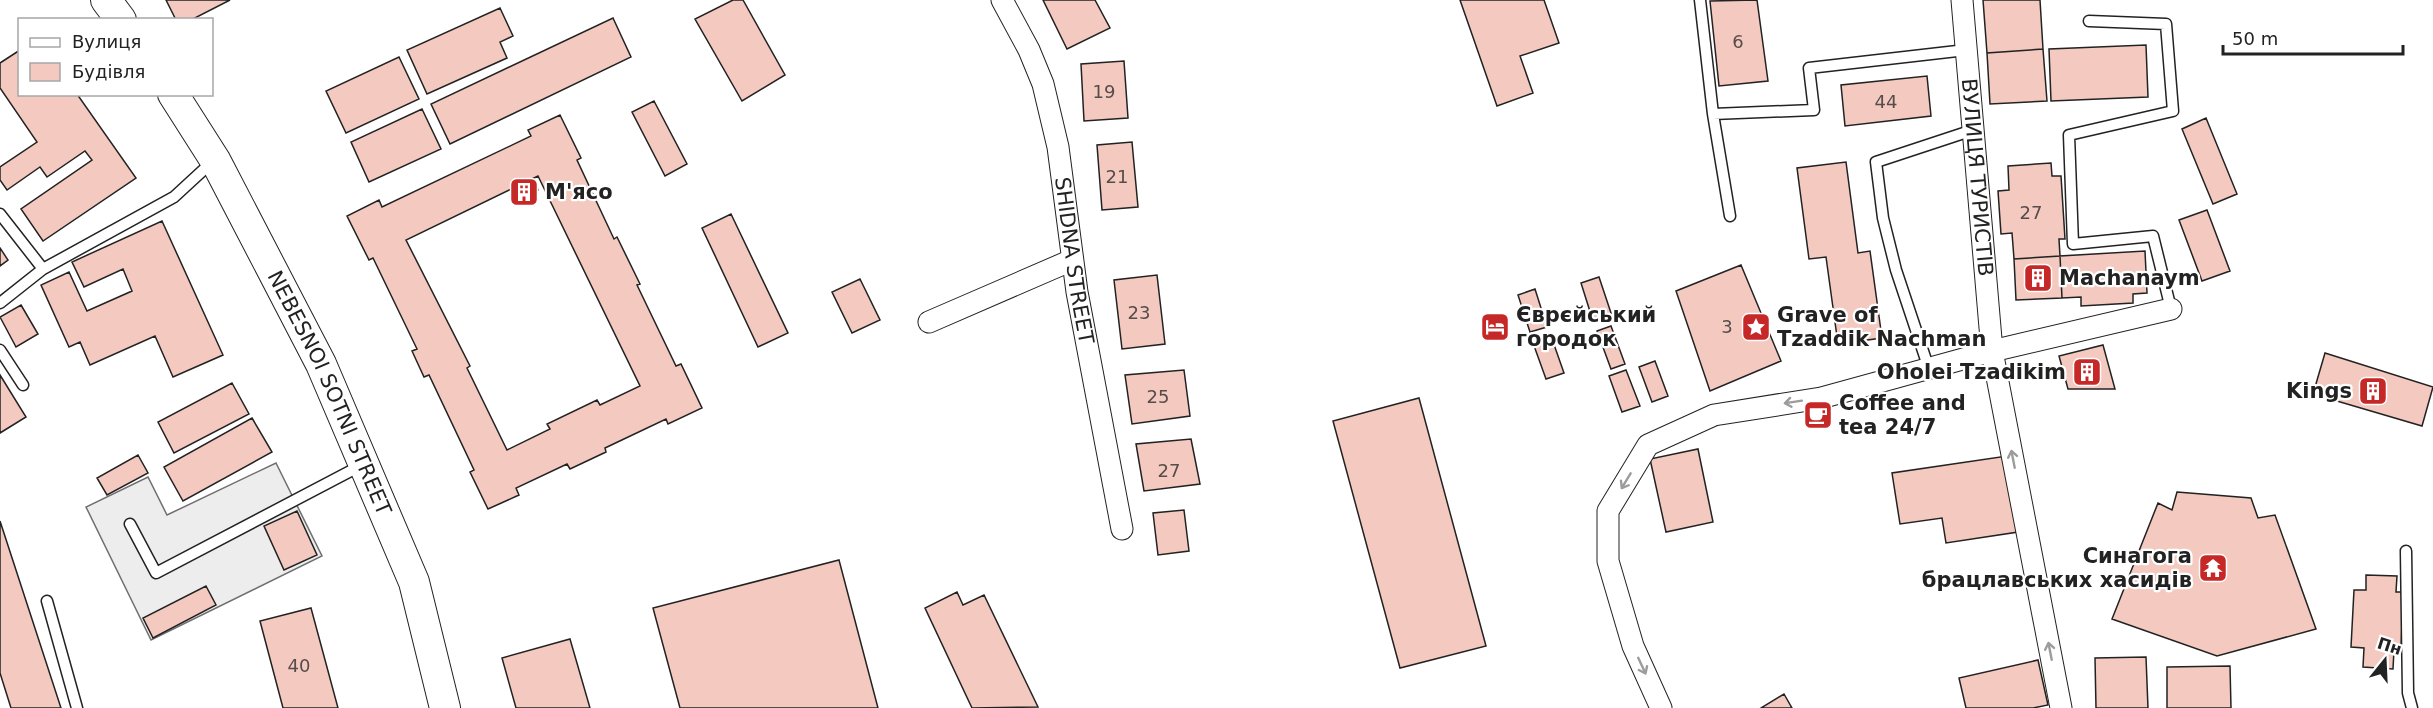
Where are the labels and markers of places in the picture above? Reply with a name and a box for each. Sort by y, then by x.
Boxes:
building icon: М'ясо [508,176,540,208]
place label: М'ясо [545,180,613,204]
building icon: Machanaym [2022,262,2054,294]
place label: Machanaym [2059,266,2200,290]
place label: Єврєйський городок [1516,303,1656,351]
place label: Grave of Tzaddik Nachman [1777,303,1986,351]
hotel icon: Єврєйський городок [1479,311,1511,343]
place icon: Grave of Tzaddik Nachman [1740,311,1772,343]
building icon: Oholei Tzadikim [2071,356,2103,388]
place label: Oholei Tzadikim [1877,360,2066,384]
building icon: Kings [2357,375,2389,407]
place label: Kings [2286,379,2352,403]
place label: Coffee and tea 24/7 [1839,391,1966,439]
cafe icon: Coffee and tea 24/7 [1802,399,1834,431]
place label: Синагога брацлавських хасидів [1922,544,2192,592]
temple icon: Синагога брацлавських хасидів [2197,552,2229,584]

